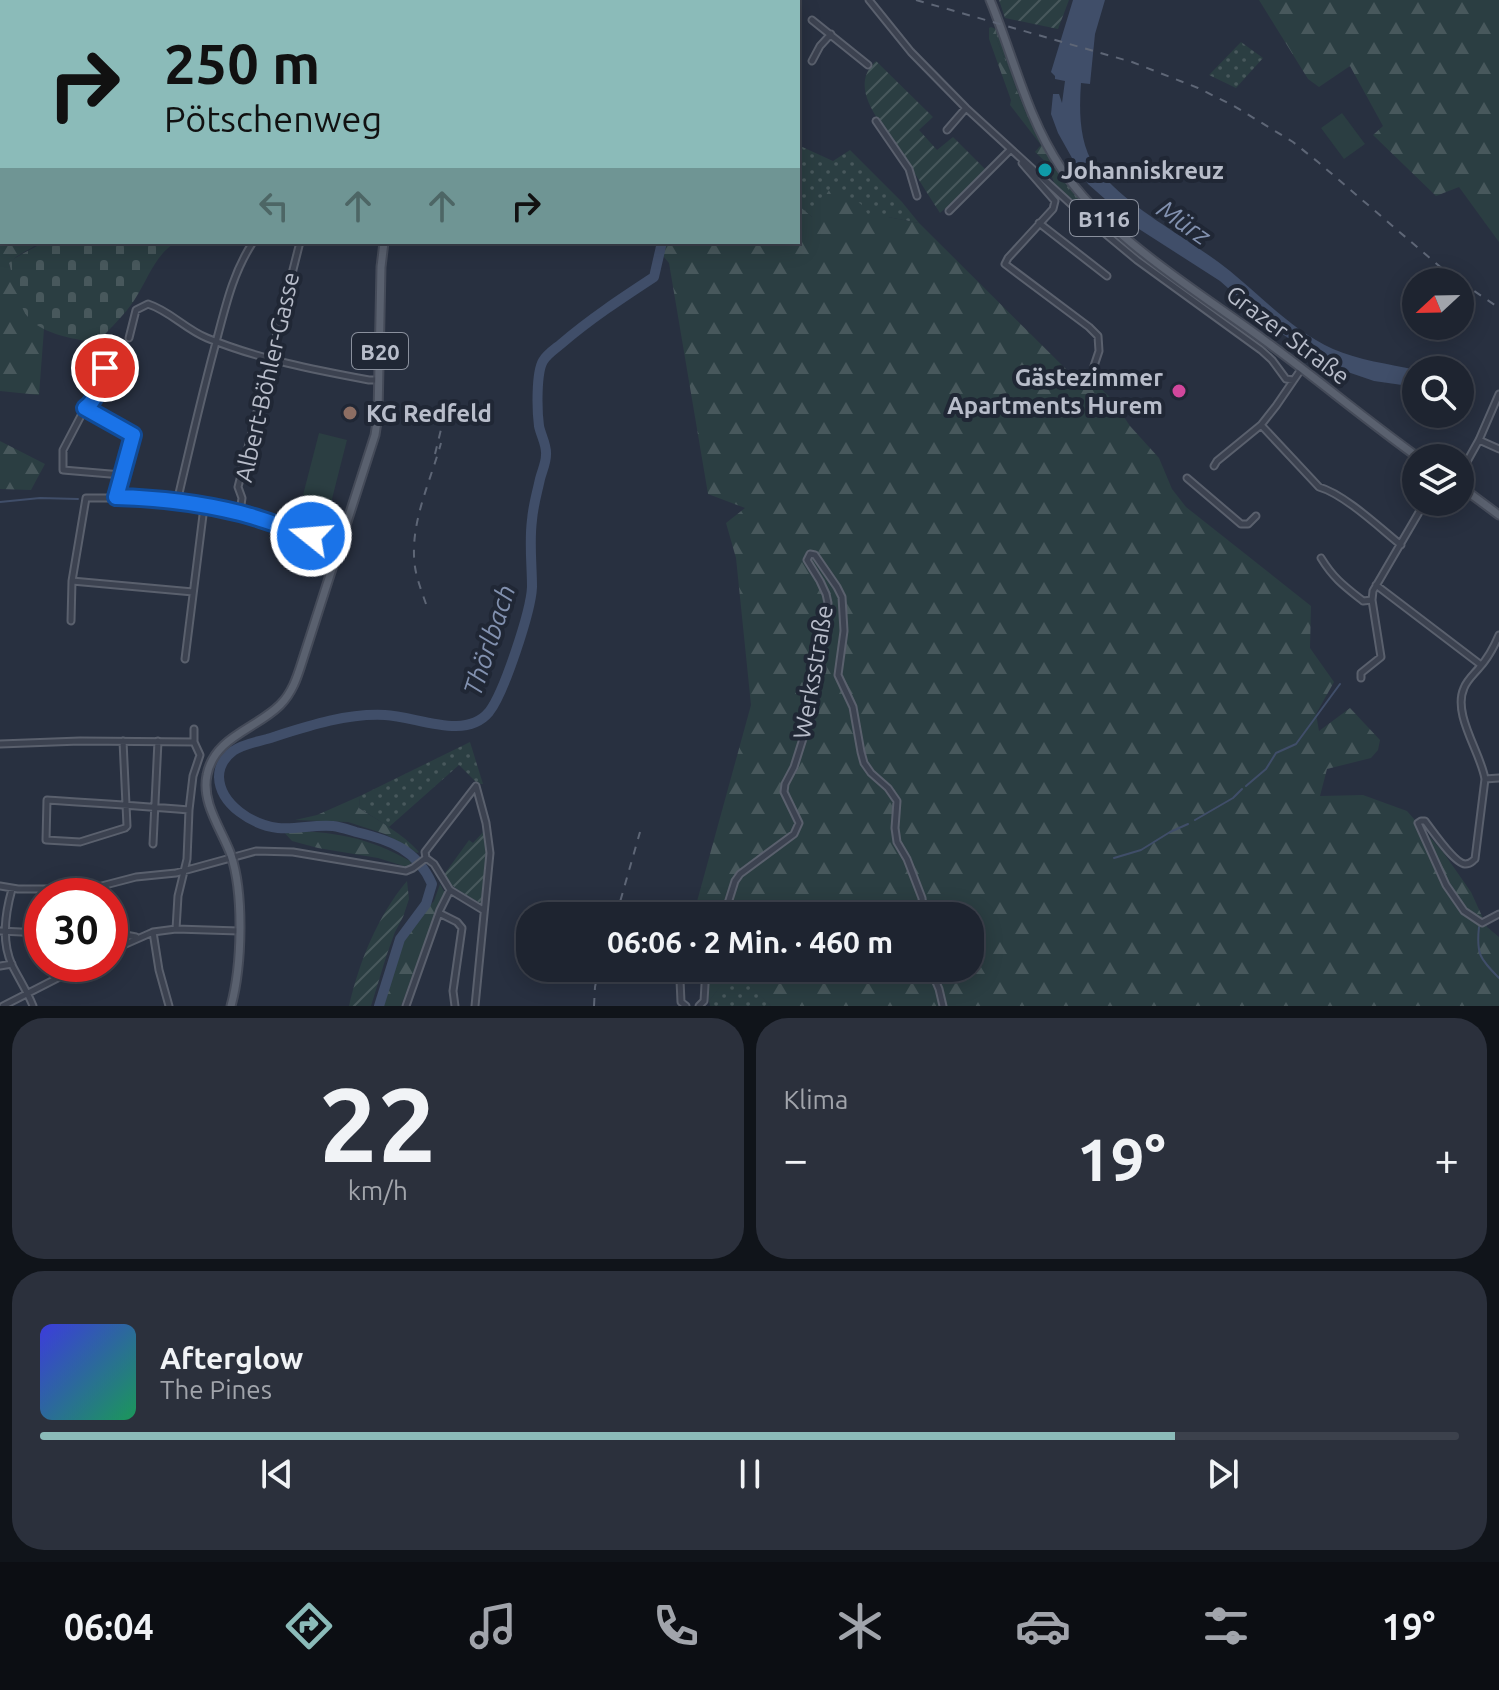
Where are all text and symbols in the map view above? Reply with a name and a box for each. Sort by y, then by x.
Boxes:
icon: right [32,32,136,136]
text: 250 m [164,32,320,95]
text: Pötschenweg [164,98,382,139]
place label: Johanniskreuz [1061,157,1224,184]
marker: Johanniskreuz [1036,161,1054,179]
icon: left [252,184,296,228]
icon: ahead [336,184,380,228]
icon: ahead [420,184,464,228]
icon: right [504,184,548,228]
water label: Mürz [1152,194,1217,251]
road number: B116 [1070,200,1138,236]
north arrow [1402,268,1474,340]
map controls [1402,268,1474,516]
street label: Albert-Böhler-Gasse [230,269,304,485]
street label: Grazer Straße [1221,280,1355,390]
road number: B20 [352,333,408,369]
pin [71,334,139,402]
icon: arrive [83,346,127,390]
button: search [1402,356,1474,428]
place label: Gästezimmer Apartments Hurem [947,364,1163,419]
marker: Gästezimmer Apartments Hurem [1170,382,1188,400]
place label: KG Redfeld [366,400,492,427]
marker: KG Redfeld [341,404,359,422]
button: layers [1402,444,1474,516]
position arrow [269,494,353,578]
water label: Thörlbach [457,581,521,699]
street label: Werksstraße [788,603,838,741]
speed limit sign: 30 [24,878,128,982]
text: 06:06 · 2 Min. · 460 m [607,925,893,959]
text: 22 [319,1065,436,1182]
text: Klima [784,1085,848,1114]
text: 19° [1077,1125,1166,1192]
text: − [784,1134,808,1183]
text: + [1434,1134,1459,1183]
text: km/h [348,1176,408,1205]
text: Afterglow [160,1341,303,1375]
text: The Pines [160,1375,272,1404]
icon: previous [255,1452,299,1496]
icon: pause [728,1452,772,1496]
icon: next [1201,1452,1245,1496]
icon: directions [281,1598,337,1654]
icon: music [465,1598,521,1654]
icon: phone [648,1598,704,1654]
icon: climate [832,1598,888,1654]
icon: car [1015,1598,1071,1654]
icon: filters [1198,1598,1254,1654]
text: 06:04 [64,1606,154,1647]
text: 19° [1382,1606,1435,1647]

